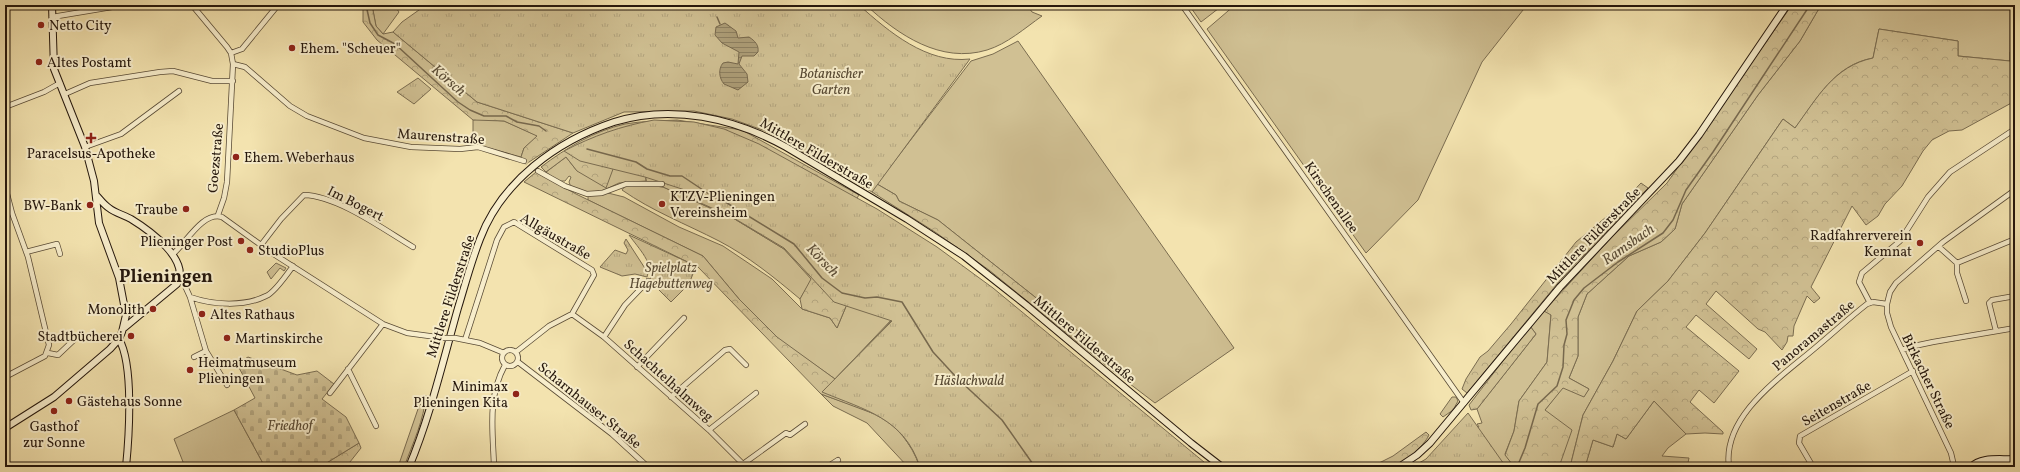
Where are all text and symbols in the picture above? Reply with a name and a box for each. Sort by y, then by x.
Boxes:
place label: Netto City [49,17,112,36]
marker: Netto City [36,20,46,30]
place label: Ehem. "Scheuer" [300,40,401,59]
marker: Ehem. "Scheuer" [287,43,297,53]
place label: Altes Postamt [47,54,132,73]
marker: Altes Postamt [34,57,44,67]
water label: Körsch [426,60,470,102]
park label: Botanischer Garten [799,65,864,100]
street label: Mittlere Filderstraße [756,114,877,195]
street label: Goezstraße [204,122,229,194]
street label: Maurenstraße [397,125,486,150]
marker: Paracelsus-Apotheke [86,133,96,143]
place label: Paracelsus-Apotheke [27,145,156,164]
place label: Ehem. Weberhaus [244,149,354,168]
marker: Ehem. Weberhaus [231,152,241,162]
street label: Kirschenallee [1299,158,1363,238]
street label: Im Bogert [324,182,387,227]
street label: Mittlere Filderstraße [1543,183,1646,289]
place label: KTZV-Plieningen Vereinsheim [670,188,775,223]
place label: BW-Bank [24,197,82,216]
marker: KTZV-Plieningen Vereinsheim [657,199,667,209]
marker: BW-Bank [85,200,95,210]
place label: Traube [135,201,178,220]
marker: Traube [181,204,191,214]
street label: Allgäustraße [516,209,595,265]
water label: Ramsbach [1598,219,1659,271]
place label: Radfahrerverein Kemnat [1810,227,1912,262]
street label: Mittlere Filderstraße [423,232,480,360]
place label: Plieninger Post [140,233,233,252]
marker: Plieninger Post [236,236,246,246]
marker: Radfahrerverein Kemnat [1915,238,1925,248]
water label: Körsch [801,240,843,283]
place label: StudioPlus [258,242,324,261]
marker: StudioPlus [245,245,255,255]
park label: Spielplatz Hagebuttenweg [629,259,713,294]
district label: Plieningen [119,265,213,290]
street label: Mittlere Filderstraße [1029,292,1139,389]
street label: Panoramastraße [1769,296,1859,376]
place label: Monolith [87,301,145,320]
marker: Monolith [148,304,158,314]
place label: Altes Rathaus [210,306,295,325]
marker: Altes Rathaus [197,309,207,319]
place label: Stadtbücherei [37,328,123,347]
place label: Martinskirche [235,330,323,349]
marker: Stadtbücherei [126,331,136,341]
street label: Birkacher Straße [1896,331,1959,433]
marker: Martinskirche [222,333,232,343]
street label: Schachtelhalmweg [619,336,717,427]
place label: Heimatmuseum Plieningen [198,354,297,389]
street label: Scharnhauser Straße [533,358,645,454]
marker: Heimatmuseum Plieningen [185,365,195,375]
park label: Häslachwald [934,372,1004,391]
street label: Seitenstraße [1799,377,1875,432]
place label: Minimax Plieningen Kita [413,378,508,413]
marker: Minimax Plieningen Kita [511,389,521,399]
place label: Gästehaus Sonne [77,393,183,412]
marker: Gästehaus Sonne [64,396,74,406]
marker: Gasthof zur Sonne [49,406,59,416]
park label: Friedhof [267,417,316,436]
place label: Gasthof zur Sonne [23,418,85,453]

